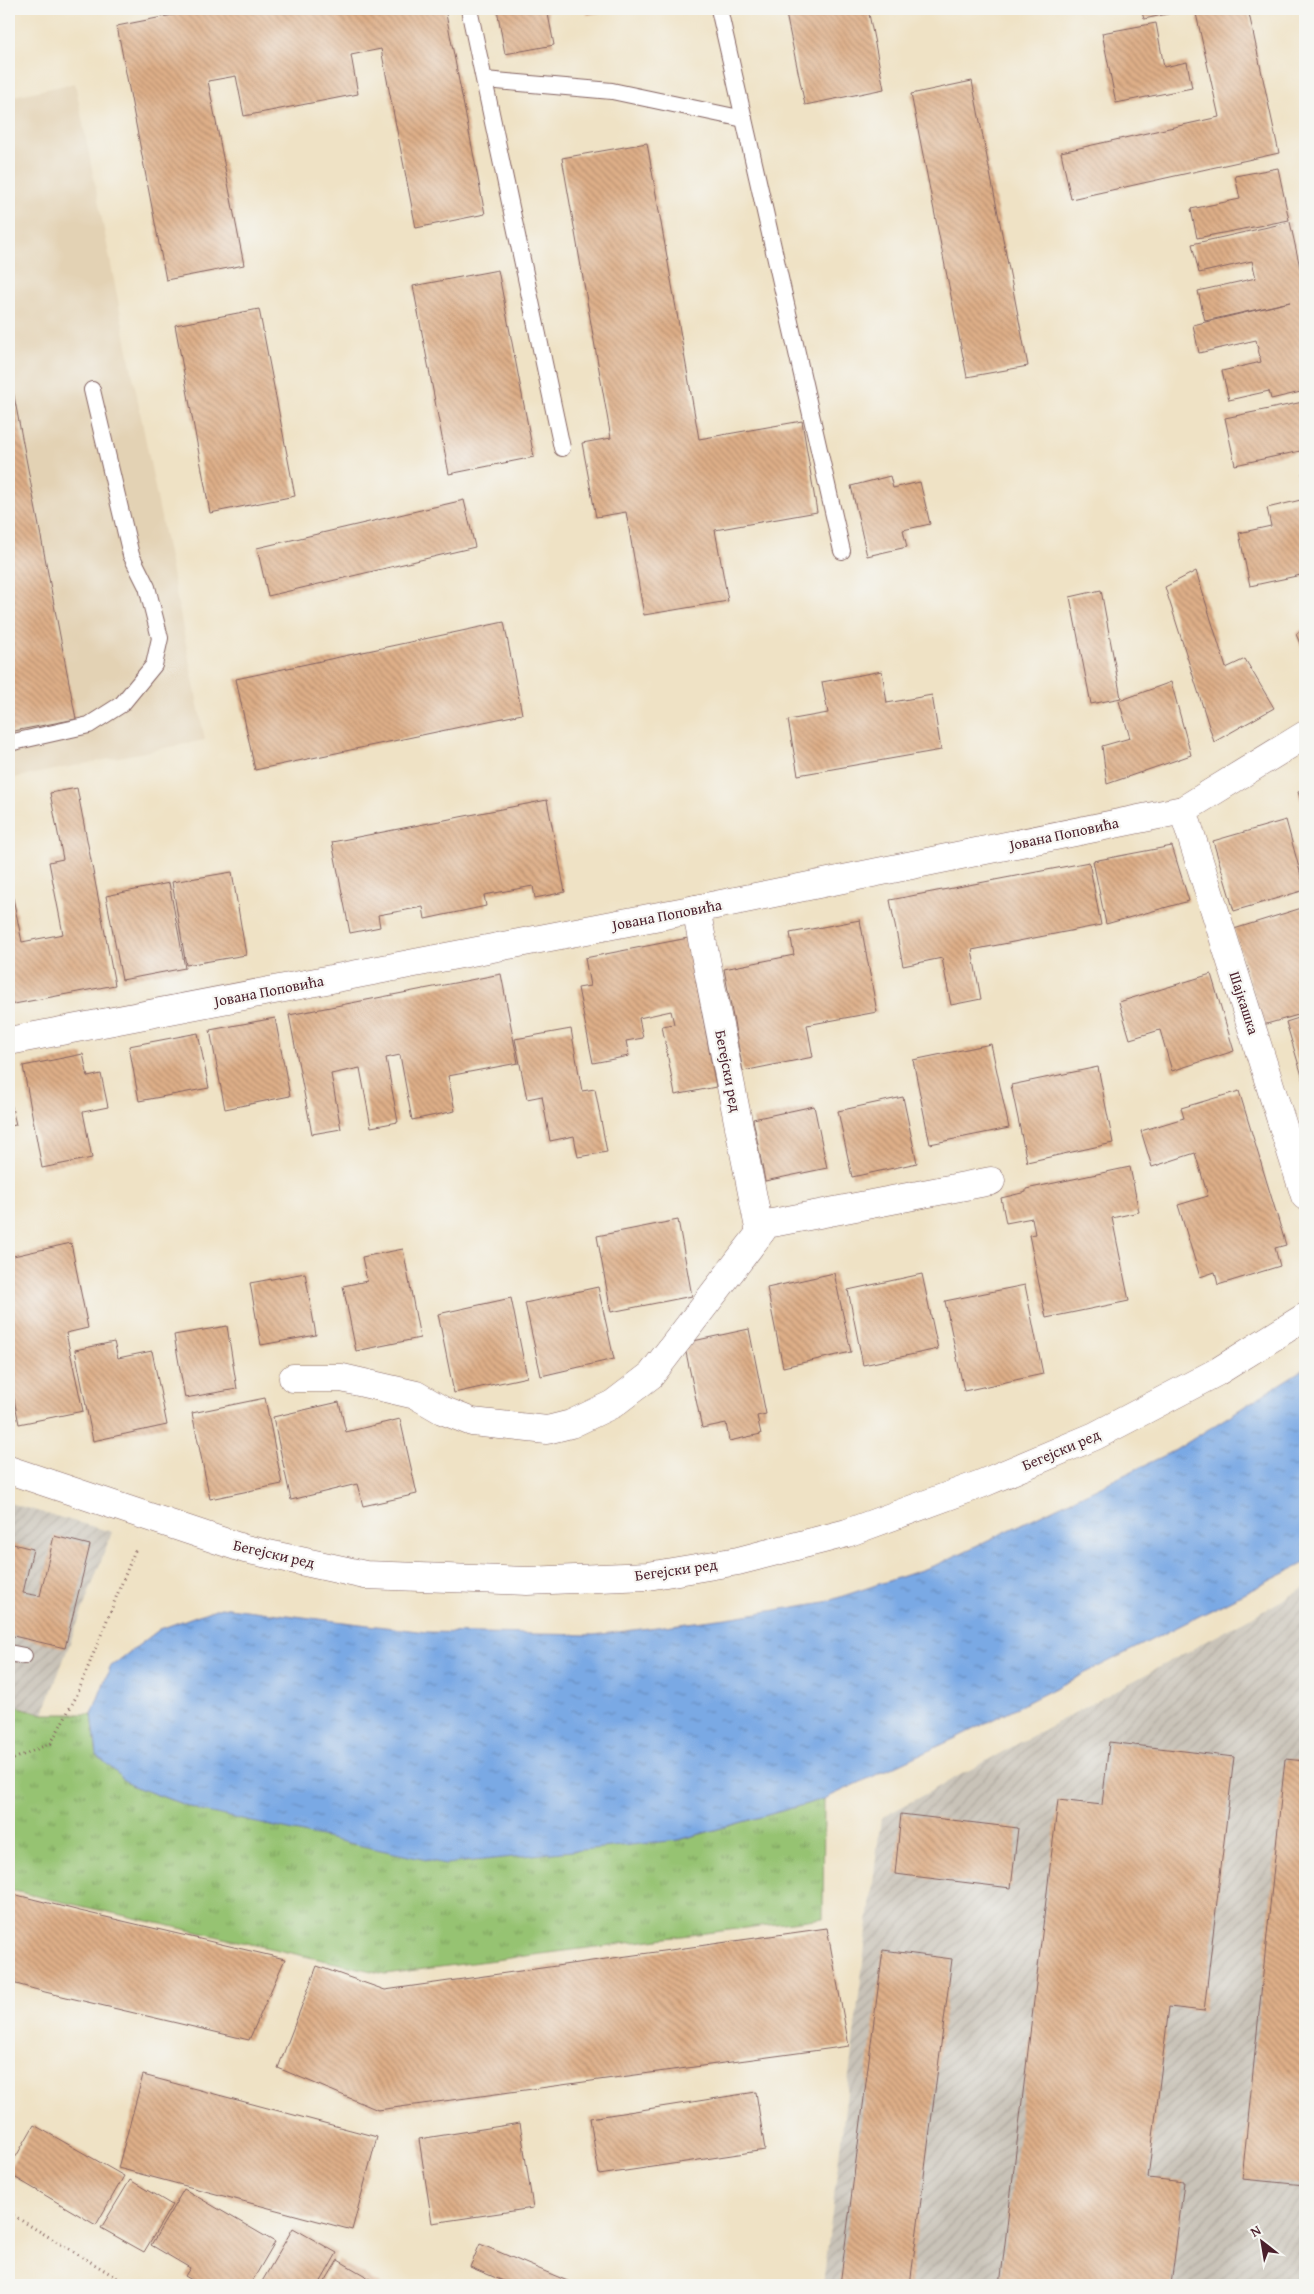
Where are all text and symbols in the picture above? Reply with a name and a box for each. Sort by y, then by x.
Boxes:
street label: Јована Поповића [1005,812,1121,856]
street label: Јована Поповића [608,893,724,936]
street label: Јована Поповића [210,969,326,1012]
street label: Шајкашка [1224,969,1265,1038]
street label: Бегејски ред [710,1028,747,1114]
street label: Бегејски ред [1019,1424,1103,1475]
street label: Бегејски ред [231,1534,317,1573]
street label: Бегејски ред [633,1553,718,1586]
north arrow [1236,2216,1286,2266]
text: N [1246,2220,1265,2242]

